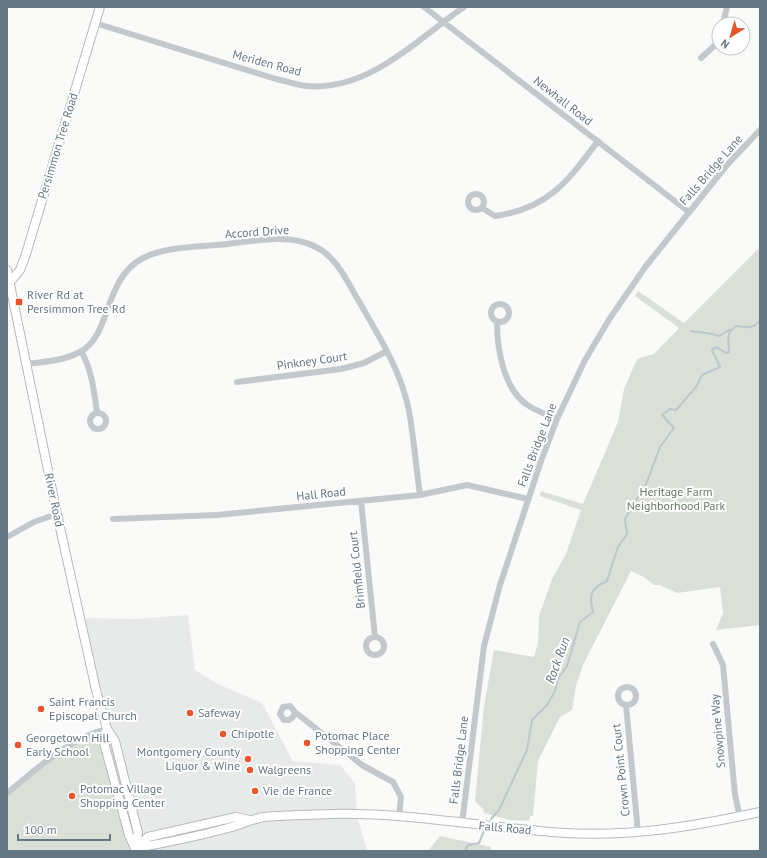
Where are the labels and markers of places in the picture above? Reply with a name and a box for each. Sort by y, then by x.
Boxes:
place label: River Rd at Persimmon Tree Rd [27,287,125,316]
marker: River Rd at Persimmon Tree Rd [14,297,24,307]
place label: Saint Francis Episcopal Church [49,694,137,723]
marker: Saint Francis Episcopal Church [36,704,46,714]
place label: Safeway [198,705,241,720]
marker: Safeway [185,708,195,718]
place label: Chipotle [231,726,274,741]
place label: Potomac Place Shopping Center [315,728,400,757]
marker: Chipotle [218,729,228,739]
place label: Georgetown Hill Early School [26,730,110,759]
marker: Potomac Place Shopping Center [302,738,312,748]
marker: Georgetown Hill Early School [13,740,23,750]
place label: Montgomery County Liquor & Wine [137,744,240,773]
marker: Montgomery County Liquor & Wine [243,754,253,764]
place label: Walgreens [258,762,311,777]
marker: Walgreens [245,765,255,775]
place label: Potomac Village Shopping Center [80,781,165,810]
place label: Vie de France [262,783,332,798]
marker: Vie de France [250,786,260,796]
marker: Potomac Village Shopping Center [67,791,77,801]

